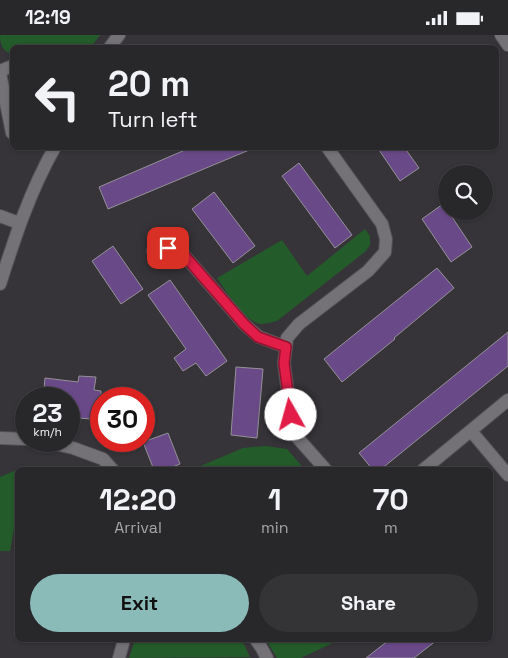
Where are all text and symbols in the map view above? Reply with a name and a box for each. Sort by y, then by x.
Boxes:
text: 12:19 [25,5,71,30]
text: 20 m [108,62,190,106]
icon: left [25,65,90,130]
text: Turn left [108,105,198,133]
map controls [438,165,493,220]
button: search [438,165,493,220]
pin [147,227,189,269]
icon: arrive [154,234,182,262]
speed limit sign: 30 [90,387,155,452]
position arrow [264,388,316,440]
text: 23 [32,397,63,429]
text: km/h [33,424,62,440]
text: 12:20 [99,480,177,519]
text: 1 [268,480,282,519]
text: 70 [373,480,409,519]
text: Arrival [114,517,162,538]
text: min [261,517,289,538]
text: m [384,517,398,538]
button: Exit [30,574,249,632]
button: Share [259,574,478,632]

